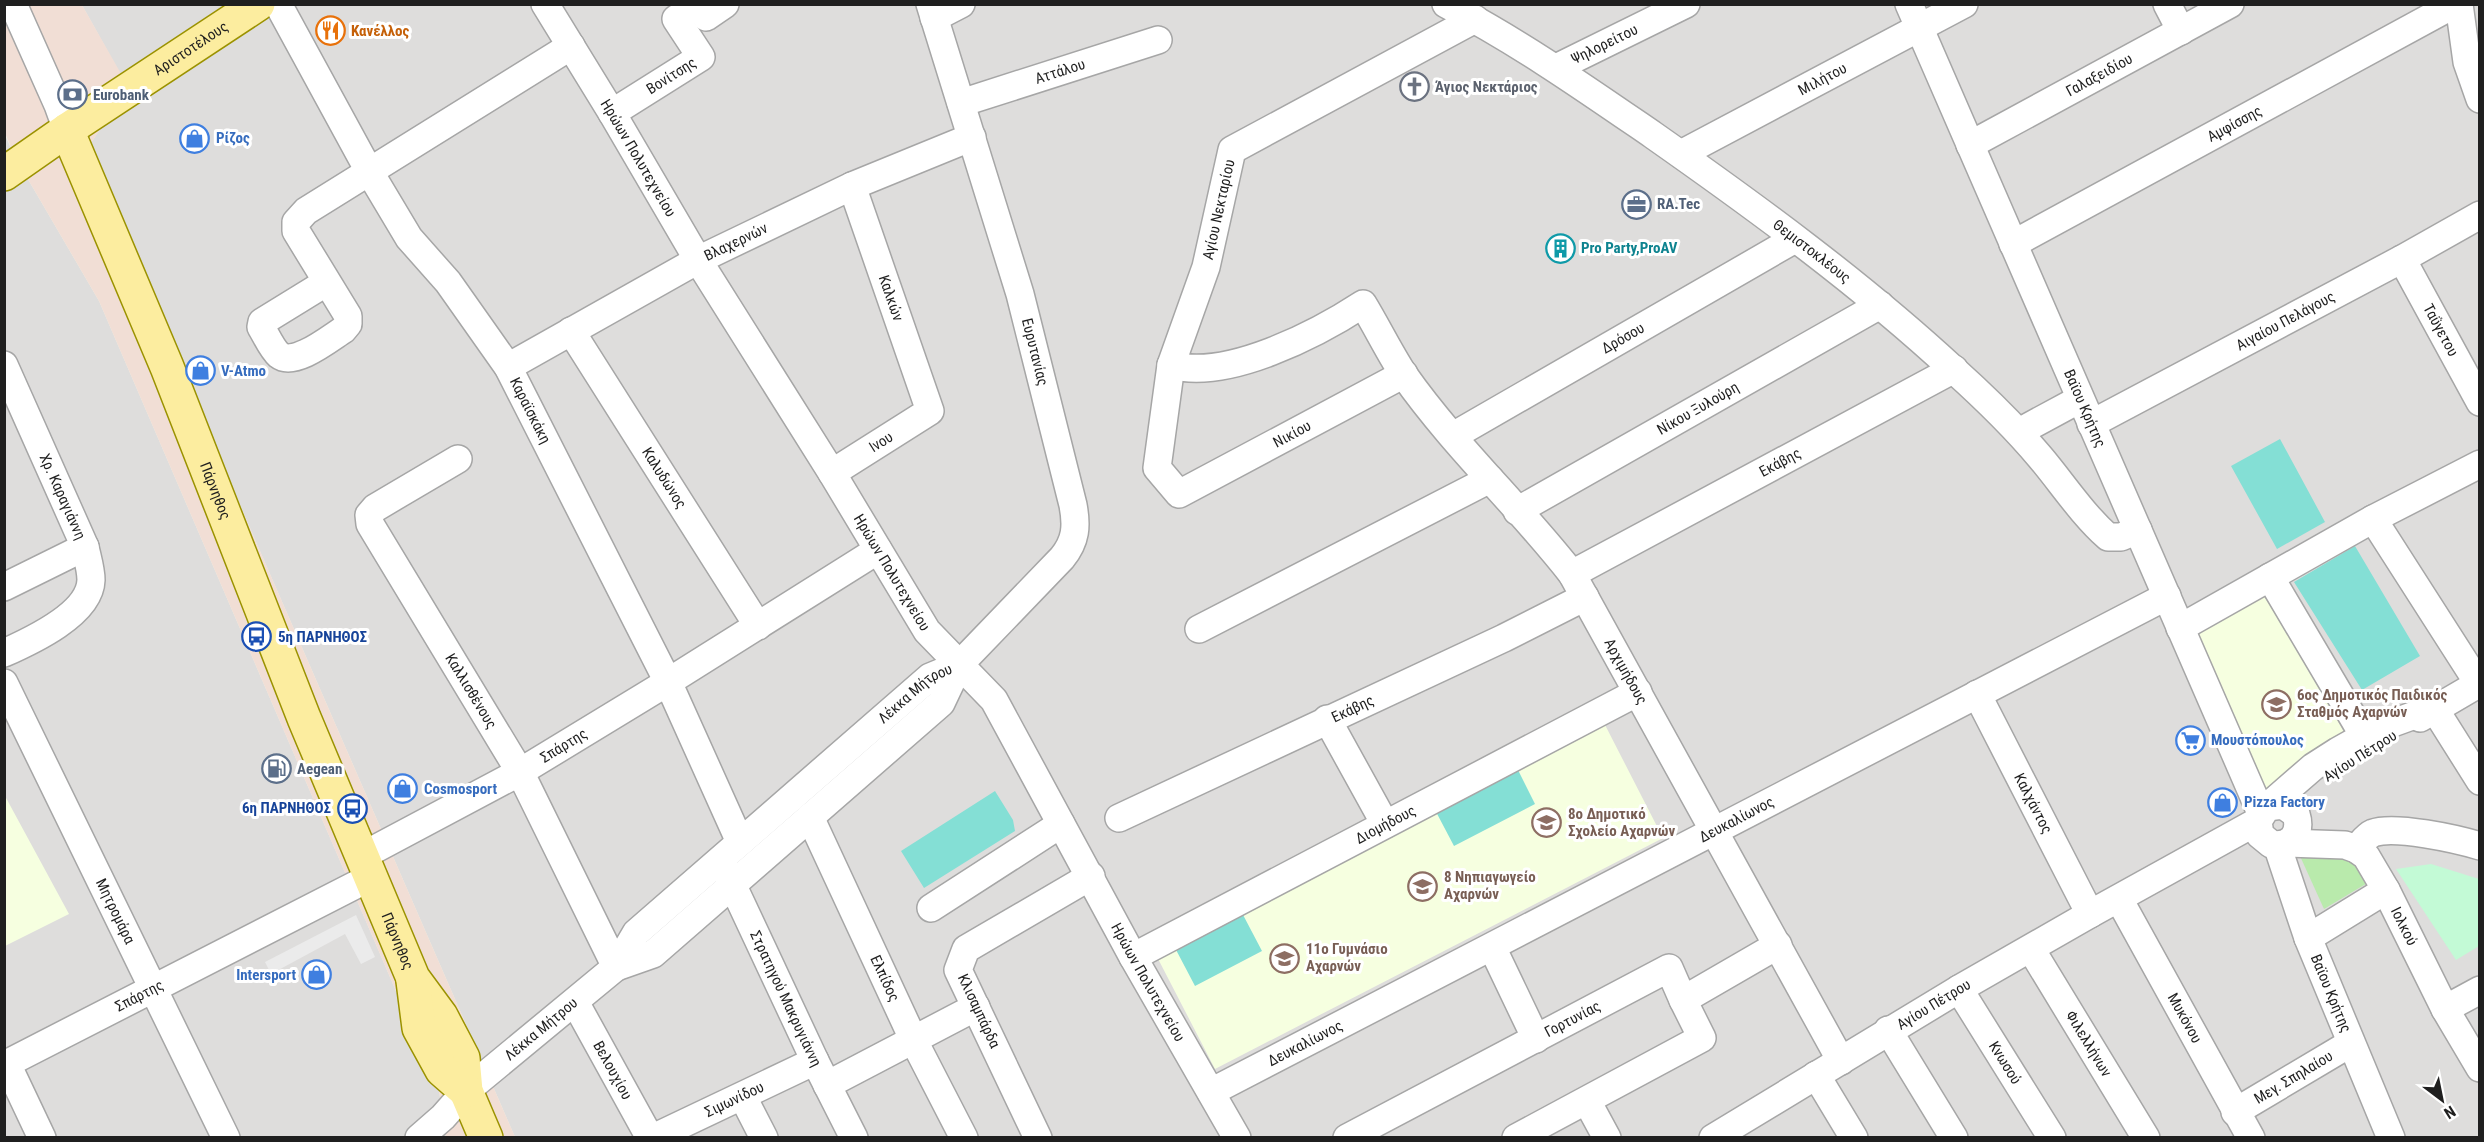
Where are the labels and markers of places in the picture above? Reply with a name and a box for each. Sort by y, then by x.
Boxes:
restaurant icon: Κανέλλος [314,15,346,47]
place label: Κανέλλος [351,22,409,40]
church icon: Άγιος Νεκτάριος [1398,71,1430,103]
place label: Άγιος Νεκτάριος [1435,78,1538,96]
bank icon: Eurobank [56,79,88,111]
place label: Eurobank [93,86,150,104]
shop icon: Ρίζος [179,122,211,154]
place label: Ρίζος [216,129,250,147]
office icon: RA.Tec [1620,188,1652,220]
place label: RA.Tec [1657,195,1700,213]
building icon: Pro Party,ProAV [1544,232,1576,264]
place label: Pro Party,ProAV [1581,239,1678,257]
shop icon: V-Atmo [184,355,216,387]
place label: V-Atmo [221,362,266,380]
bus stop icon: 5η ΠΑΡΝΗΘΟΣ [241,621,273,653]
place label: 5η ΠΑΡΝΗΘΟΣ [278,628,368,646]
place label: 6ος Δημοτικός Παιδικός Σταθμός Αχαρνών [2297,686,2447,721]
school or university icon: 6ος Δημοτικός Παιδικός Σταθμός Αχαρνών [2260,688,2292,720]
supermarket icon: Μουστόπουλος [2174,724,2206,756]
place label: Μουστόπουλος [2211,731,2304,749]
fuel station icon: Aegean [260,753,292,785]
place label: Aegean [297,760,342,778]
shop icon: Cosmosport [387,773,419,805]
place label: Cosmosport [424,780,497,798]
shop icon: Pizza Factory [2207,786,2239,818]
bus stop icon: 6η ΠΑΡΝΗΘΟΣ [336,792,368,824]
place label: Pizza Factory [2244,793,2325,811]
place label: 6η ΠΑΡΝΗΘΟΣ [242,799,332,817]
place label: 8ο Δημοτικό Σχολείο Αχαρνών [1568,805,1675,840]
school or university icon: 8ο Δημοτικό Σχολείο Αχαρνών [1531,807,1563,839]
place label: 8 Νηπιαγωγείο Αχαρνών [1444,868,1536,903]
school or university icon: 8 Νηπιαγωγείο Αχαρνών [1407,870,1439,902]
place label: 11ο Γυμνάσιο Αχαρνών [1306,940,1388,975]
school or university icon: 11ο Γυμνάσιο Αχαρνών [1269,942,1301,974]
shop icon: Intersport [301,959,333,991]
place label: Intersport [236,966,296,984]

